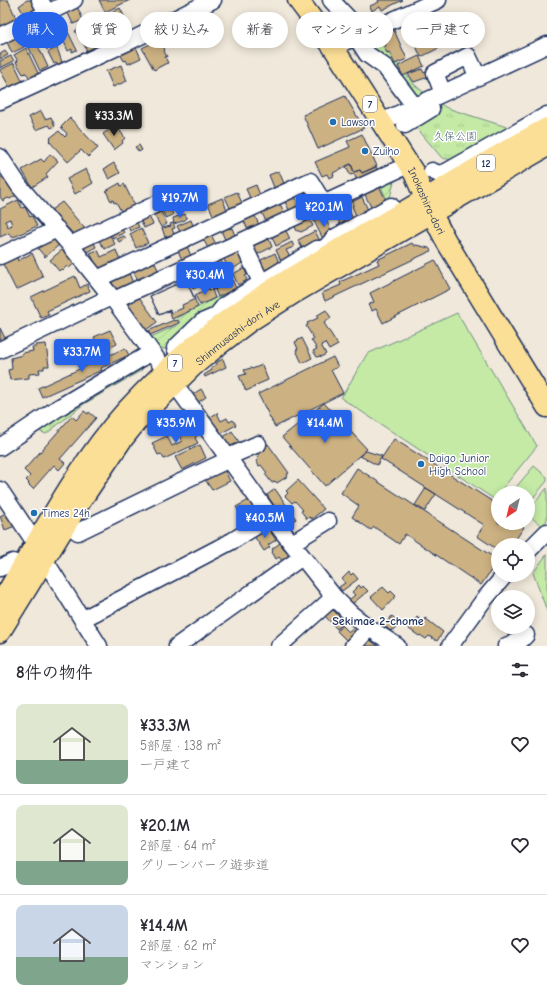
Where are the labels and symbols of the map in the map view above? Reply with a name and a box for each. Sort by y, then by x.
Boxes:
road number: 7 [363,96,377,112]
pin: ¥33.3M [81,103,147,137]
place label: Lawson [341,116,375,129]
marker: Lawson [328,117,338,127]
park label: 久保公園 [433,130,477,143]
place label: Zuiho [373,145,399,158]
marker: Zuiho [360,146,370,156]
road number: 12 [477,155,495,171]
street label: Inokashira-dori [405,165,448,237]
pin: ¥19.7M [147,185,213,219]
pin: ¥20.1M [291,194,357,228]
pin: ¥30.4M [172,262,238,296]
street label: Shinmusashi-dori Ave [193,297,283,368]
pin: ¥33.7M [49,339,115,373]
road number: 7 [168,355,182,371]
pin: ¥35.9M [143,410,209,444]
pin: ¥14.4M [292,410,358,444]
place label: Daigo Junior High School [429,452,489,478]
marker: Daigo Junior High School [416,459,426,469]
north arrow [491,486,535,530]
pin: ¥40.5M [232,505,298,539]
place label: Times 24h [42,507,90,520]
marker: Times 24h [29,508,39,518]
district label: Sekimae 2-chome [332,614,424,628]

